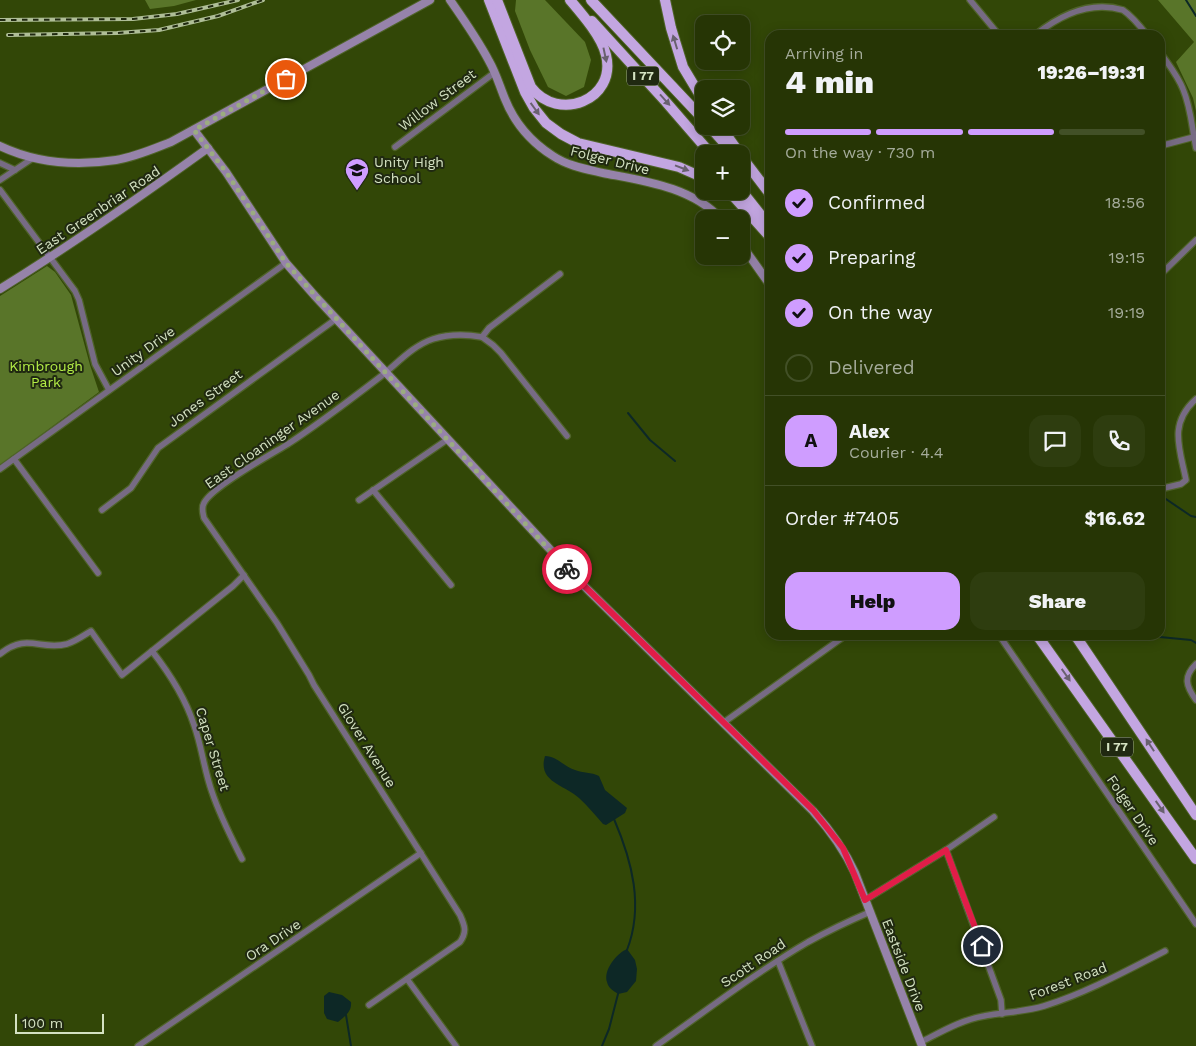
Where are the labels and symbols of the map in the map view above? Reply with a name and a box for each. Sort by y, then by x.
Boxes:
one-way arrow [671,35,679,50]
one-way arrow [601,48,609,63]
pin [265,58,307,100]
street label: Willow Street [395,66,479,134]
road number: I 77 [627,66,659,85]
one-way arrow [659,94,671,106]
one-way arrow [530,102,540,116]
street label: Folger Drive [569,142,651,178]
place label: Unity High School [374,154,444,186]
school or university icon: Unity High School [344,157,370,191]
street label: East Greenbriar Road [33,163,163,257]
one-way arrow [675,165,689,173]
street label: Unity Drive [108,323,178,379]
park label: Kimbrough Park [9,358,83,390]
street label: Jones Street [165,366,245,430]
street label: East Cloaninger Avenue [202,386,342,492]
courier [542,544,592,594]
one-way arrow [1061,668,1071,682]
street label: Glover Avenue [334,699,400,791]
street label: Caper Street [193,705,233,793]
road number: I 77 [1101,738,1133,756]
one-way arrow [1145,738,1155,751]
street label: Folger Drive [1104,772,1162,848]
one-way arrow [1155,801,1165,814]
street label: Ora Drive [242,916,304,964]
street label: Eastside Drive [879,917,929,1013]
pin [961,925,1003,967]
street label: Scott Road [717,935,789,991]
street label: Forest Road [1027,959,1109,1003]
scale bar [15,1011,104,1034]

